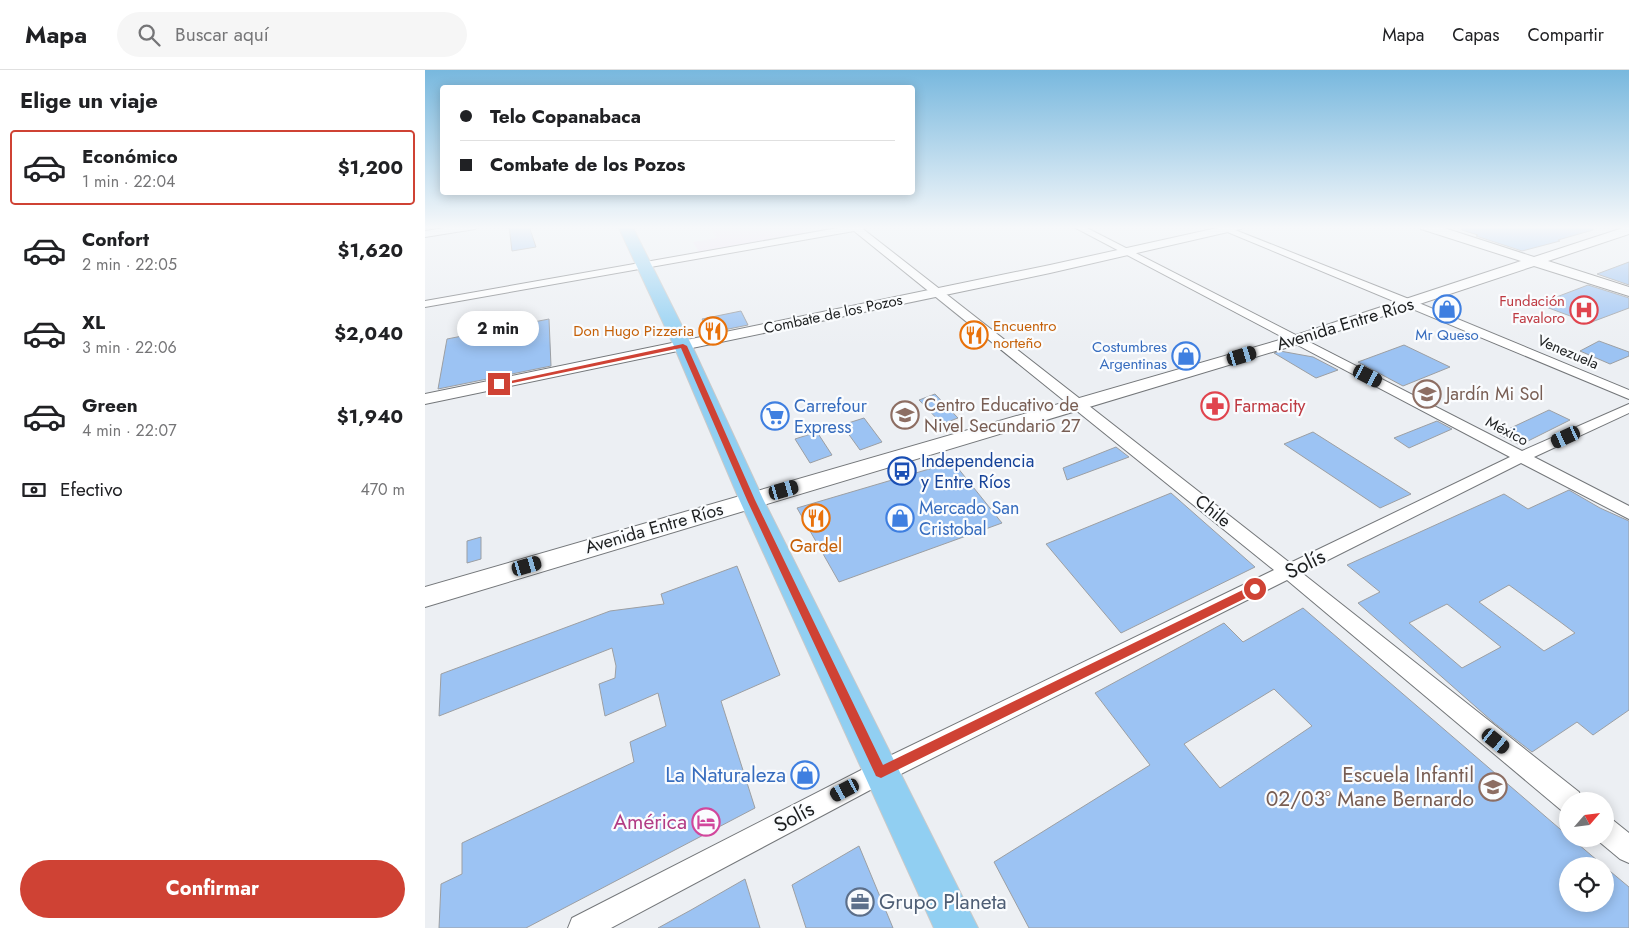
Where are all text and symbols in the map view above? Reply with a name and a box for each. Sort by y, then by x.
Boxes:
search box [117,12,467,57]
text: Mapa [25,17,87,52]
icon: search [135,21,163,49]
text: Buscar aquí [175,21,269,48]
text: Mapa [1382,22,1424,48]
text: Capas [1452,22,1500,48]
text: Compartir [1528,22,1604,48]
text: Elige un viaje [20,84,158,116]
text: Telo Copanabaca [490,103,641,130]
text: Económico [82,143,178,170]
icon: car [22,145,67,190]
text: Combate de los Pozos [490,151,685,178]
text: $1,200 [338,154,403,181]
text: 1 min · 22:04 [82,170,175,193]
text: Confort [82,226,149,253]
icon: car [22,228,67,273]
text: $1,620 [338,237,403,264]
text: 2 min · 22:05 [82,253,177,276]
street label: Combate de los Pozos [762,289,904,339]
place label: Fundación Favaloro [1499,290,1565,329]
street label: Avenida Entre Ríos [1273,291,1417,357]
shop icon: Mr Queso [1432,294,1462,324]
hospital icon: Fundación Favaloro [1569,295,1599,325]
text: XL [82,309,105,336]
icon: car [22,311,67,356]
callout: 2 min [458,312,540,346]
place label: Encuentro norteño [993,315,1056,354]
restaurant icon: Don Hugo Pizzeria [698,316,728,346]
text: 2 min [477,317,519,340]
text: $2,040 [334,320,403,347]
place label: Don Hugo Pizzeria [573,320,694,342]
restaurant icon: Encuentro norteño [959,320,989,350]
place label: Mr Queso [1415,324,1479,346]
street label: Venezuela [1534,329,1602,375]
text: 3 min · 22:06 [82,336,177,359]
place label: Costumbres Argentinas [1092,336,1167,375]
shop icon: Costumbres Argentinas [1171,341,1201,371]
car [1225,344,1258,368]
car [1351,363,1384,389]
route end [488,373,510,395]
school or university icon: Jardín Mi Sol [1412,379,1442,409]
place label: Jardín Mi Sol [1444,381,1543,407]
pharmacy icon: Farmacity [1200,391,1230,421]
text: Green [82,392,138,419]
place label: Centro Educativo de Nivel Secundario 27 [924,392,1081,439]
place label: Carrefour Express [794,393,868,440]
place label: Farmacity [1234,393,1306,419]
icon: car [22,394,67,439]
school or university icon: Centro Educativo de Nivel Secundario 27 [890,400,920,430]
supermarket icon: Carrefour Express [760,401,790,431]
text: $1,940 [337,403,403,430]
street label: México [1482,411,1532,451]
text: 4 min · 22:07 [82,419,177,442]
car [1549,424,1582,450]
place label: Independencia y Entre Ríos [921,448,1034,495]
bus stop icon: Independencia y Entre Ríos [887,456,917,486]
icon: cash [20,476,48,504]
text: Efectivo [60,476,123,503]
text: 470 m [360,478,405,501]
car [767,479,800,501]
street label: Chile [1189,488,1237,534]
place label: Mercado San Cristobal [919,495,1019,542]
street label: Avenida Entre Ríos [582,496,726,560]
restaurant icon: Gardel [801,503,831,533]
shop icon: Mercado San Cristobal [885,503,915,533]
place label: Gardel [790,533,842,559]
street label: Solís [1280,541,1330,587]
car [510,555,543,577]
route start [1244,578,1266,600]
car [1479,726,1512,756]
place label: La Naturaleza [665,760,786,790]
shop icon: La Naturaleza [790,760,820,790]
place label: Escuela Infantil 02/03° Mane Bernardo [1266,760,1474,814]
school or university icon: Escuela Infantil 02/03° Mane Bernardo [1478,772,1508,802]
car [828,776,861,804]
north arrow [1559,792,1614,848]
map controls [1559,792,1614,912]
street label: Solís [769,794,819,840]
place label: América [613,807,687,837]
hotel icon: América [691,807,721,837]
button: locate [1559,857,1614,912]
button: Confirmar [20,860,405,918]
office icon: Grupo Planeta [845,887,875,917]
place label: Grupo Planeta [879,887,1007,917]

